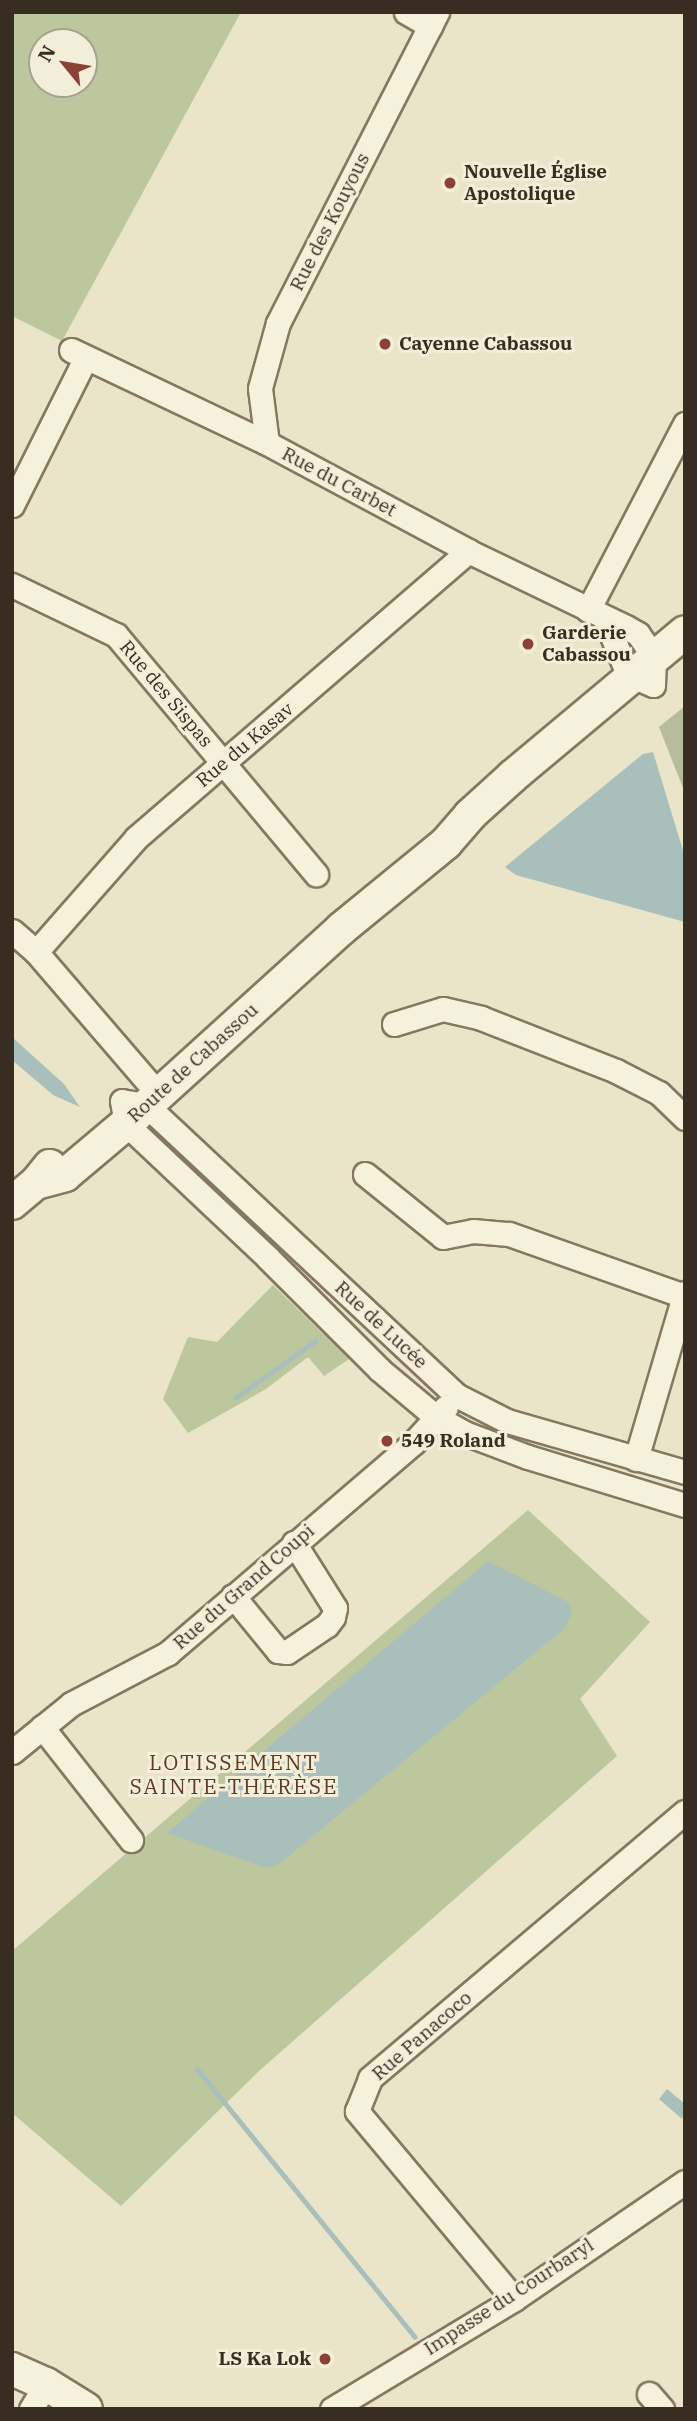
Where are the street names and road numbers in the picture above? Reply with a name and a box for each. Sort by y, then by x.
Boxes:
street label: Rue des Kouyous [285,149,375,295]
street label: Rue du Carbet [278,442,400,522]
street label: Rue des Sispas [115,636,217,752]
street label: Rue du Kasav [192,698,298,792]
street label: Route de Cabassou [123,998,263,1128]
street label: Rue de Lucée [330,1276,432,1374]
street label: Rue du Grand Coupi [169,1519,319,1655]
street label: Rue Panacoco [368,1987,476,2085]
street label: Impasse du Courbaryl [420,2234,598,2360]

